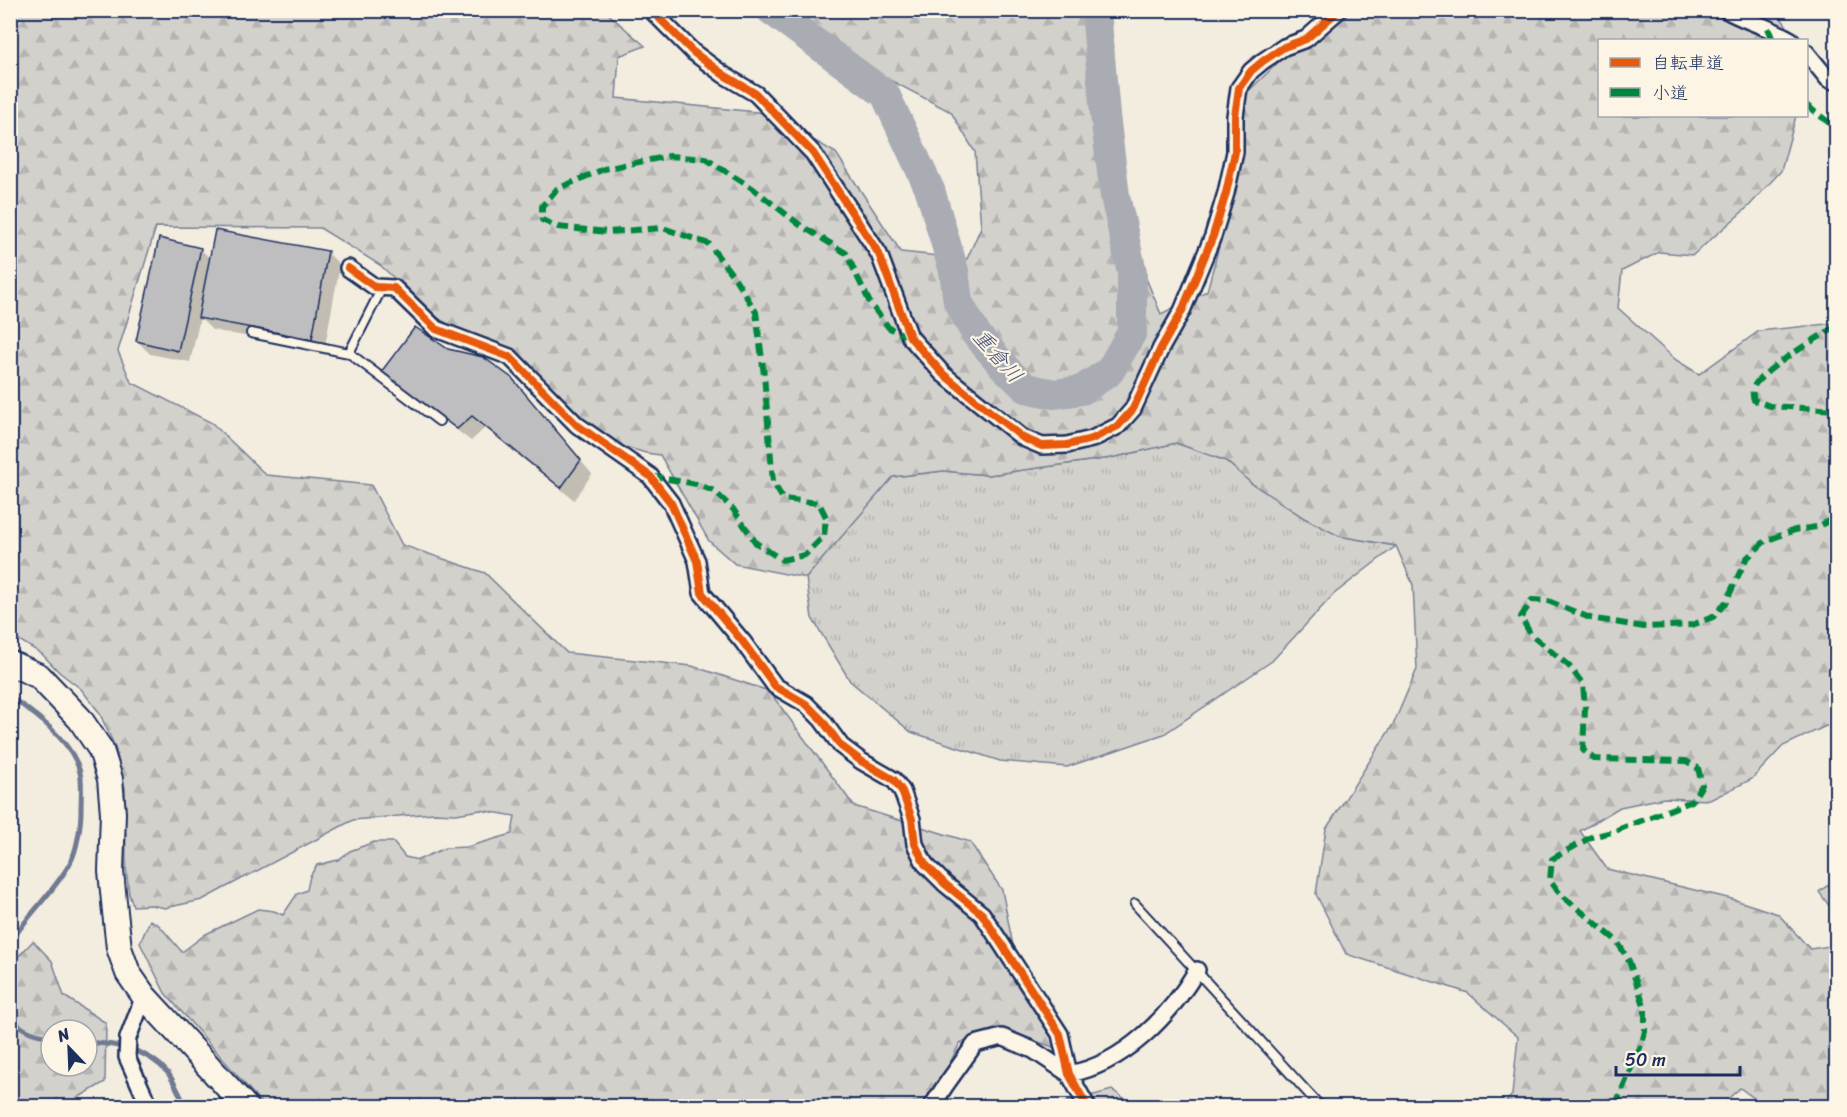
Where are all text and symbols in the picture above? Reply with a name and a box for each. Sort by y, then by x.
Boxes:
legend [1598,39,1808,117]
text: 自転車道 [1652,47,1724,79]
text: 小道 [1652,77,1688,109]
water label: 重倉川 [963,320,1033,392]
north arrow [39,1018,99,1078]
text: N [52,1019,75,1051]
scale bar [1616,1039,1740,1077]
text: 50 m [1625,1044,1666,1076]

